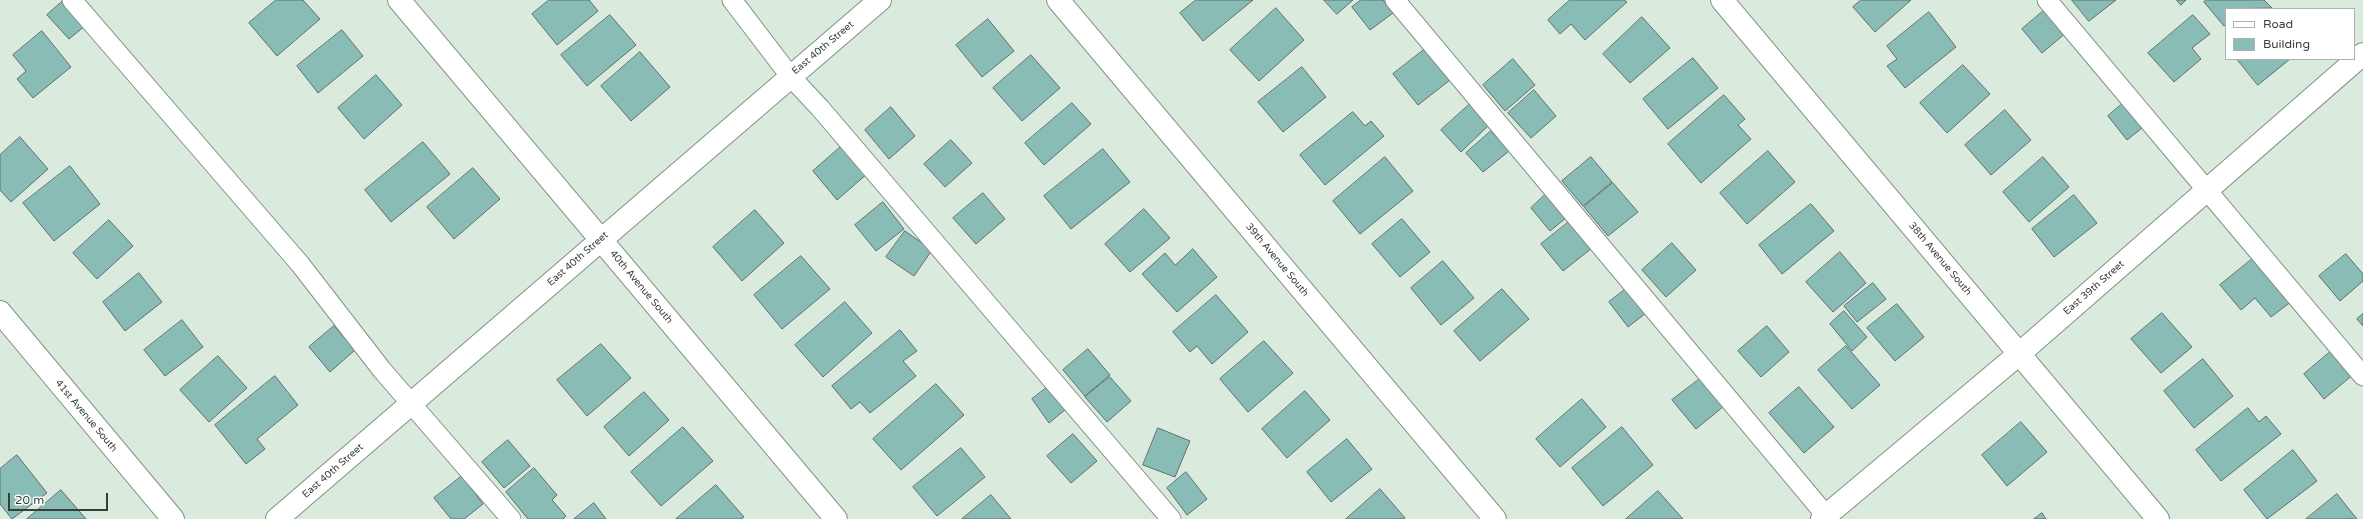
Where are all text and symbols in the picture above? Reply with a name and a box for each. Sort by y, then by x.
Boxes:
legend [2225,8,2355,60]
text: Road [2263,17,2293,31]
street label: East 40th Street [790,19,856,77]
text: Building [2263,37,2310,51]
street label: 38th Avenue South [1906,220,1974,298]
street label: 39th Avenue South [1243,221,1311,299]
street label: East 40th Street [545,229,611,289]
street label: 40th Avenue South [607,248,675,326]
street label: East 39th Street [2061,258,2127,318]
street label: 41st Avenue South [52,378,120,454]
street label: East 40th Street [300,441,366,501]
scale bar [10,485,110,511]
text: 20 m [15,493,44,507]

